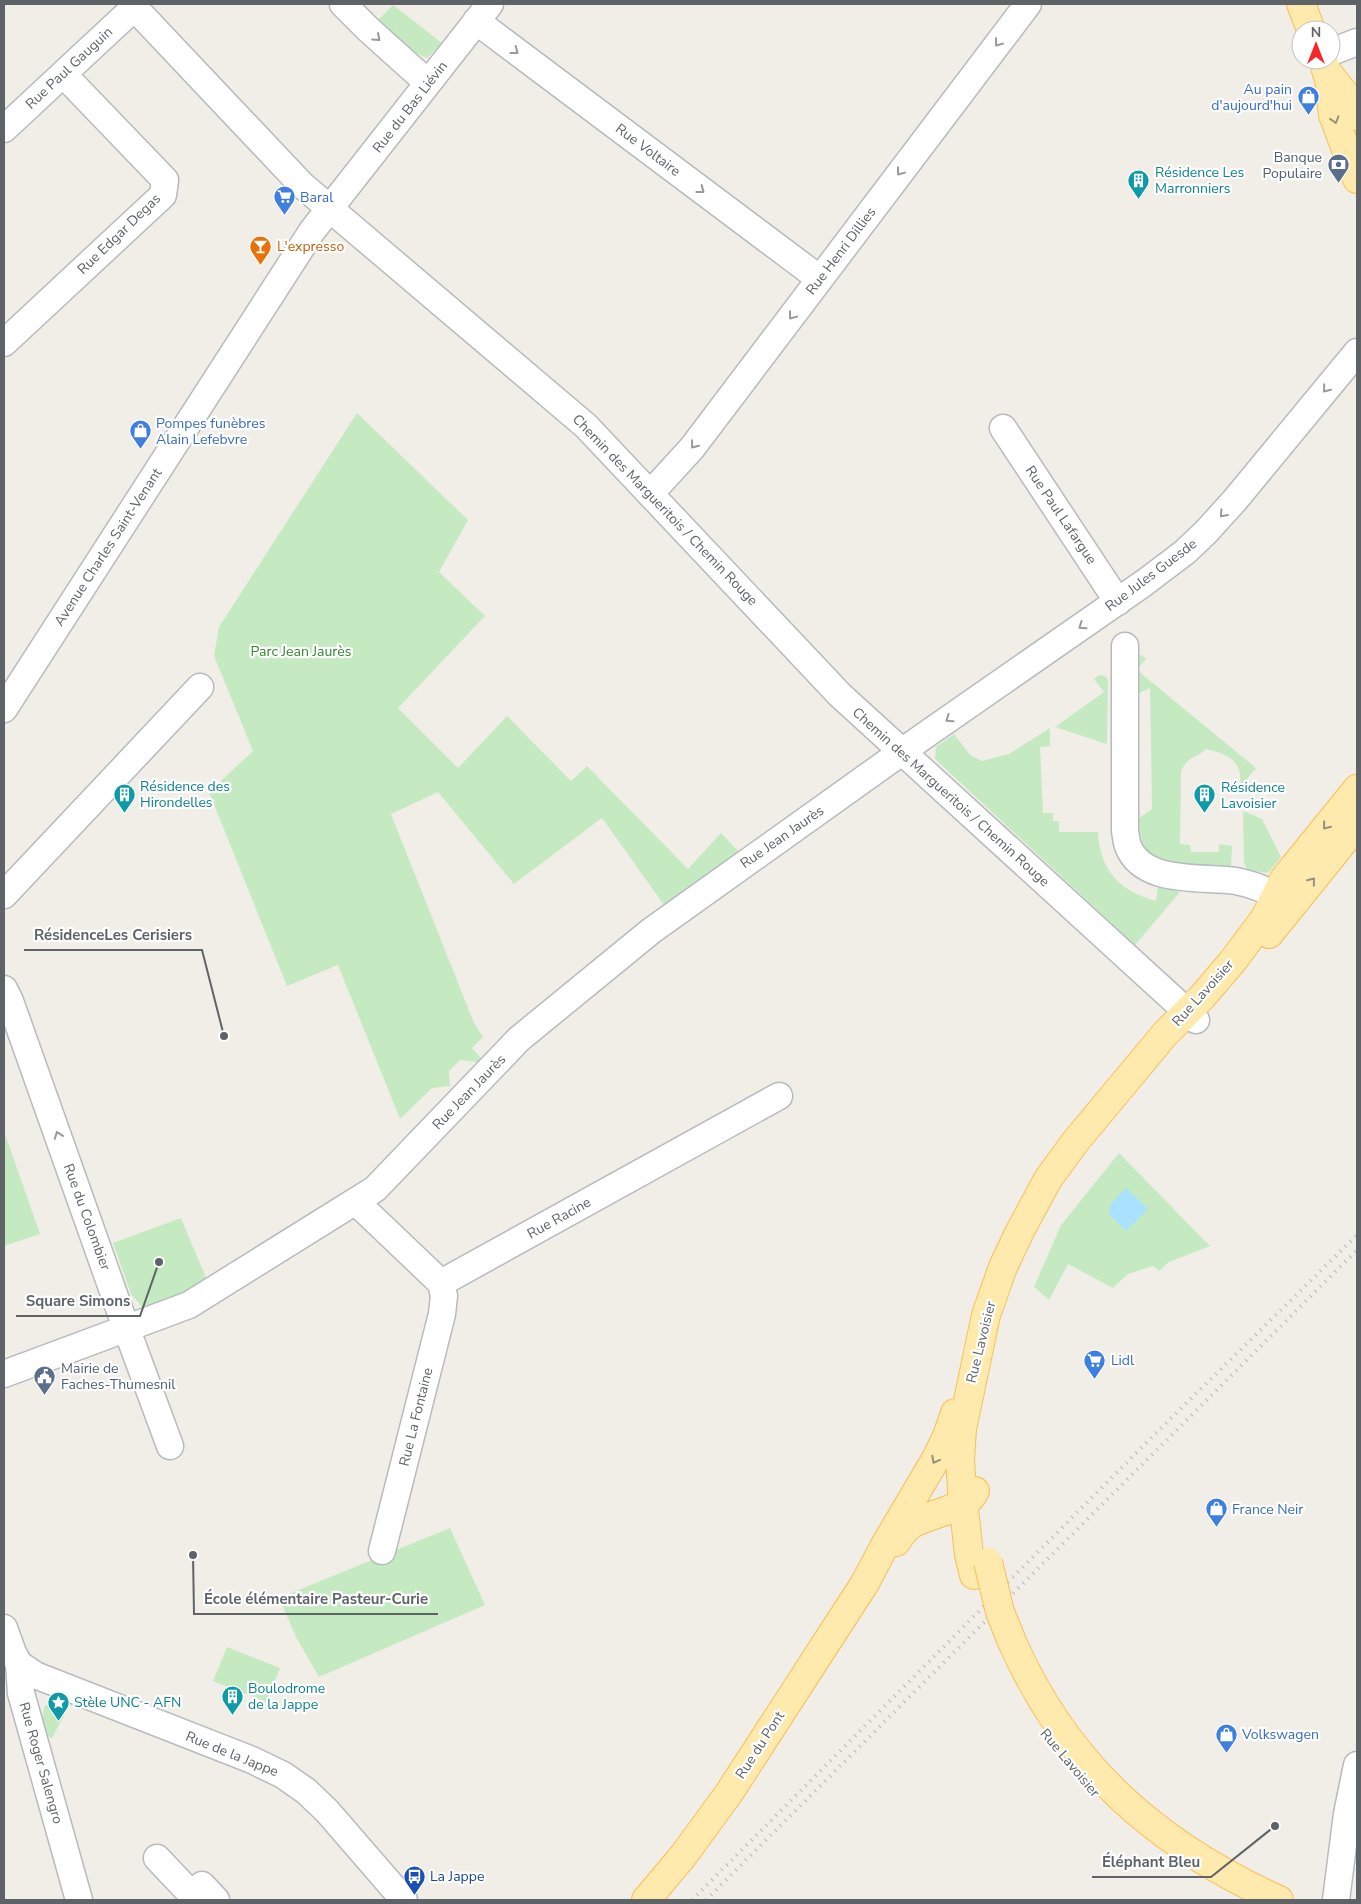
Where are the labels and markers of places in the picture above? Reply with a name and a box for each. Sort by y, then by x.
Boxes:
place label: Au pain d'aujourd'hui [1211,80,1292,115]
shop icon: Au pain d'aujourd'hui [1296,85,1320,116]
place label: Banque Populaire [1262,148,1322,183]
bank icon: Banque Populaire [1326,153,1350,184]
place label: Résidence Les Marronniers [1155,163,1245,198]
building icon: Résidence Les Marronniers [1127,168,1151,199]
supermarket icon: Baral [272,185,296,216]
place label: Baral [300,188,334,207]
bar icon: L'expresso [249,234,273,265]
place label: L'expresso [277,237,344,256]
place label: Pompes funèbres Alain Lefebvre [156,414,266,449]
shop icon: Pompes funèbres Alain Lefebvre [128,419,152,450]
place label: Résidence des Hirondelles [140,777,230,812]
place label: Résidence Lavoisier [1221,778,1285,813]
building icon: Résidence des Hirondelles [112,782,136,813]
building icon: Résidence Lavoisier [1193,783,1217,814]
callout: RésidenceLes Cerisiers [24,920,202,950]
callout: Square Simons [16,1286,140,1316]
supermarket icon: Lidl [1083,1348,1107,1379]
place label: Lidl [1111,1351,1135,1370]
place label: Mairie de Faches-Thumesnil [61,1359,176,1394]
public building icon: Mairie de Faches-Thumesnil [33,1364,57,1395]
shop icon: France Neir [1204,1497,1228,1528]
place label: France Neir [1232,1500,1303,1519]
callout: École élémentaire Pasteur-Curie [194,1584,438,1614]
place label: Boulodrome de la Jappe [248,1679,325,1714]
building icon: Boulodrome de la Jappe [220,1684,244,1715]
place icon: Stèle UNC - AFN [46,1690,70,1721]
place label: Stèle UNC - AFN [74,1693,181,1712]
shop icon: Volkswagen [1214,1722,1238,1753]
place label: Volkswagen [1241,1725,1319,1744]
callout: Éléphant Bleu [1092,1847,1211,1877]
bus stop icon: La Jappe [402,1864,426,1895]
place label: La Jappe [430,1867,484,1886]

